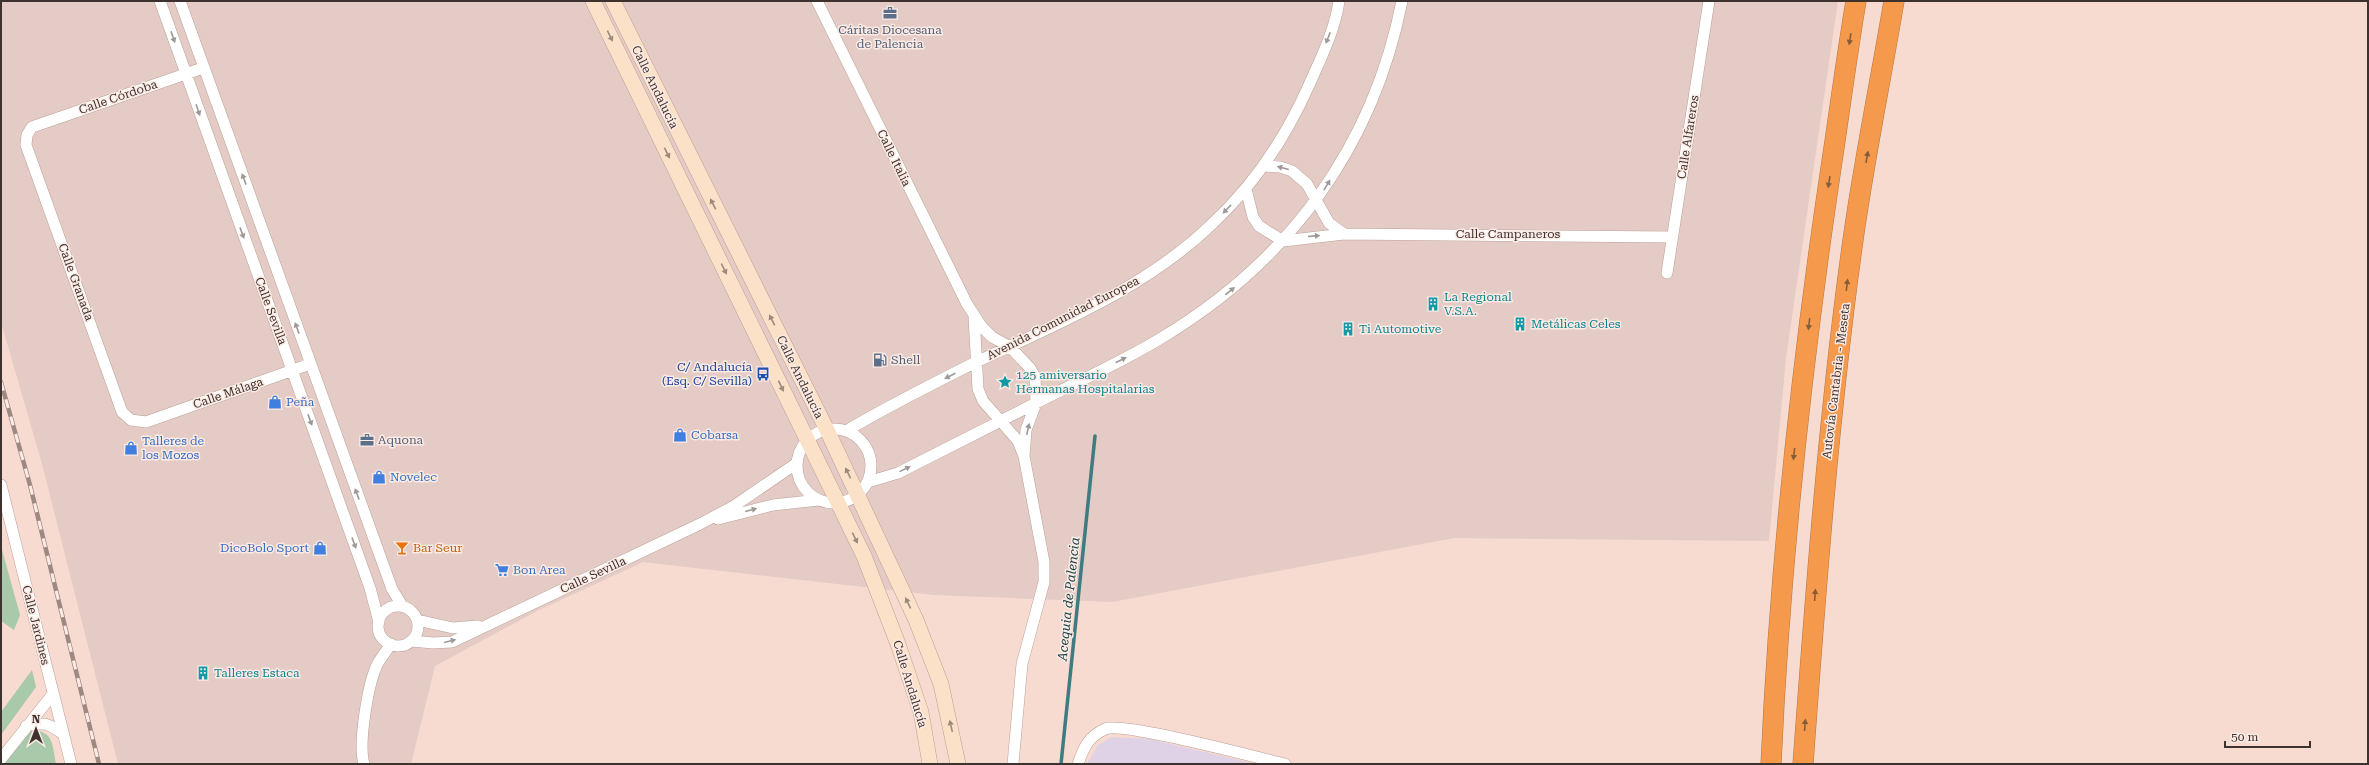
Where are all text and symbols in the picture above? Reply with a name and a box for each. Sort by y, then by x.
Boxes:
office icon: Cáritas Diocesana de Palencia [882,5,898,21]
place label: Cáritas Diocesana de Palencia [838,23,942,51]
one-way arrow [607,30,613,42]
one-way arrow [170,32,176,44]
one-way arrow [1325,33,1331,44]
one-way arrow [1847,33,1853,46]
street label: Calle Andalucía [629,43,681,131]
street label: Calle Córdoba [77,77,160,117]
street label: Calle Alfareros [1674,94,1702,180]
one-way arrow [196,105,202,117]
street label: Calle Italia [874,127,914,189]
one-way arrow [664,147,670,158]
one-way arrow [1864,151,1870,163]
one-way arrow [1277,165,1290,171]
one-way arrow [240,172,246,184]
one-way arrow [1826,176,1832,188]
one-way arrow [1323,179,1330,191]
one-way arrow [710,198,717,209]
one-way arrow [1222,204,1232,214]
one-way arrow [240,227,246,239]
street label: Calle Campaneros [1456,227,1561,241]
one-way arrow [1308,233,1320,240]
street label: Calle Granada [56,241,97,323]
one-way arrow [721,264,728,275]
street label: Avenida Comunidad Europea [985,273,1142,363]
street label: Calle Sevilla [252,275,290,347]
one-way arrow [1844,279,1850,291]
one-way arrow [1225,286,1236,295]
place label: La Regional V.S.A. [1444,290,1512,318]
building icon: La Regional V.S.A. [1425,296,1441,312]
street label: Autovía Cantabria - Meseta [1820,302,1853,460]
one-way arrow [769,314,775,325]
building icon: Metálicas Celes [1512,316,1528,332]
place label: Metálicas Celes [1531,317,1621,331]
one-way arrow [1805,318,1812,331]
one-way arrow [294,321,300,333]
building icon: Ti Automotive [1340,321,1356,337]
place label: Ti Automotive [1359,322,1442,336]
street label: Calle Andalucía [774,333,826,421]
fuel station icon: Shell [872,352,888,368]
place label: Shell [891,353,920,367]
one-way arrow [1115,357,1127,363]
place label: C/ Andalucía (Esq. C/ Sevilla) [662,360,752,388]
bus stop icon: C/ Andalucía (Esq. C/ Sevilla) [755,366,771,382]
place label: 125 amiversario Hermanas Hospitalarias [1016,368,1155,396]
one-way arrow [944,373,955,379]
street label: Calle Málaga [191,374,265,412]
place icon: 125 amiversario Hermanas Hospitalarias [997,374,1013,390]
one-way arrow [778,381,784,392]
shop icon: Peña [267,394,283,410]
place label: Peña [286,395,315,409]
one-way arrow [307,415,313,427]
one-way arrow [1025,423,1031,435]
shop icon: Cobarsa [672,427,688,443]
place label: Cobarsa [691,428,739,442]
office icon: Aquona [359,432,375,448]
place label: Aquona [378,433,424,447]
place label: Talleres de los Mozos [142,434,205,462]
shop icon: Talleres de los Mozos [123,440,139,456]
one-way arrow [1791,448,1797,460]
one-way arrow [899,466,910,472]
one-way arrow [844,467,851,479]
shop icon: Novelec [371,469,387,485]
place label: Novelec [390,470,437,484]
one-way arrow [354,487,360,499]
one-way arrow [745,507,758,513]
one-way arrow [852,532,858,544]
water label: Acequia de Palencia [1054,536,1082,663]
one-way arrow [351,537,357,549]
shop icon: DicoBolo Sport [312,540,328,556]
bar icon: Bar Seur [394,540,410,556]
place label: DicoBolo Sport [220,541,310,555]
place label: Bar Seur [413,541,462,555]
street label: Calle Sevilla [558,553,629,596]
supermarket icon: Bon Area [494,562,510,578]
place label: Bon Area [513,563,566,577]
street label: Calle Jardines [19,584,53,667]
one-way arrow [1811,589,1818,601]
one-way arrow [905,598,911,609]
one-way arrow [444,637,457,643]
street label: Calle Andalucía [890,639,930,730]
building icon: Talleres Estaca [195,665,211,681]
place label: Talleres Estaca [214,666,300,680]
north arrow [16,709,56,749]
text: N [32,713,41,726]
one-way arrow [1802,719,1809,731]
one-way arrow [947,720,953,732]
scale bar [2225,723,2310,749]
text: 50 m [2231,730,2258,744]

